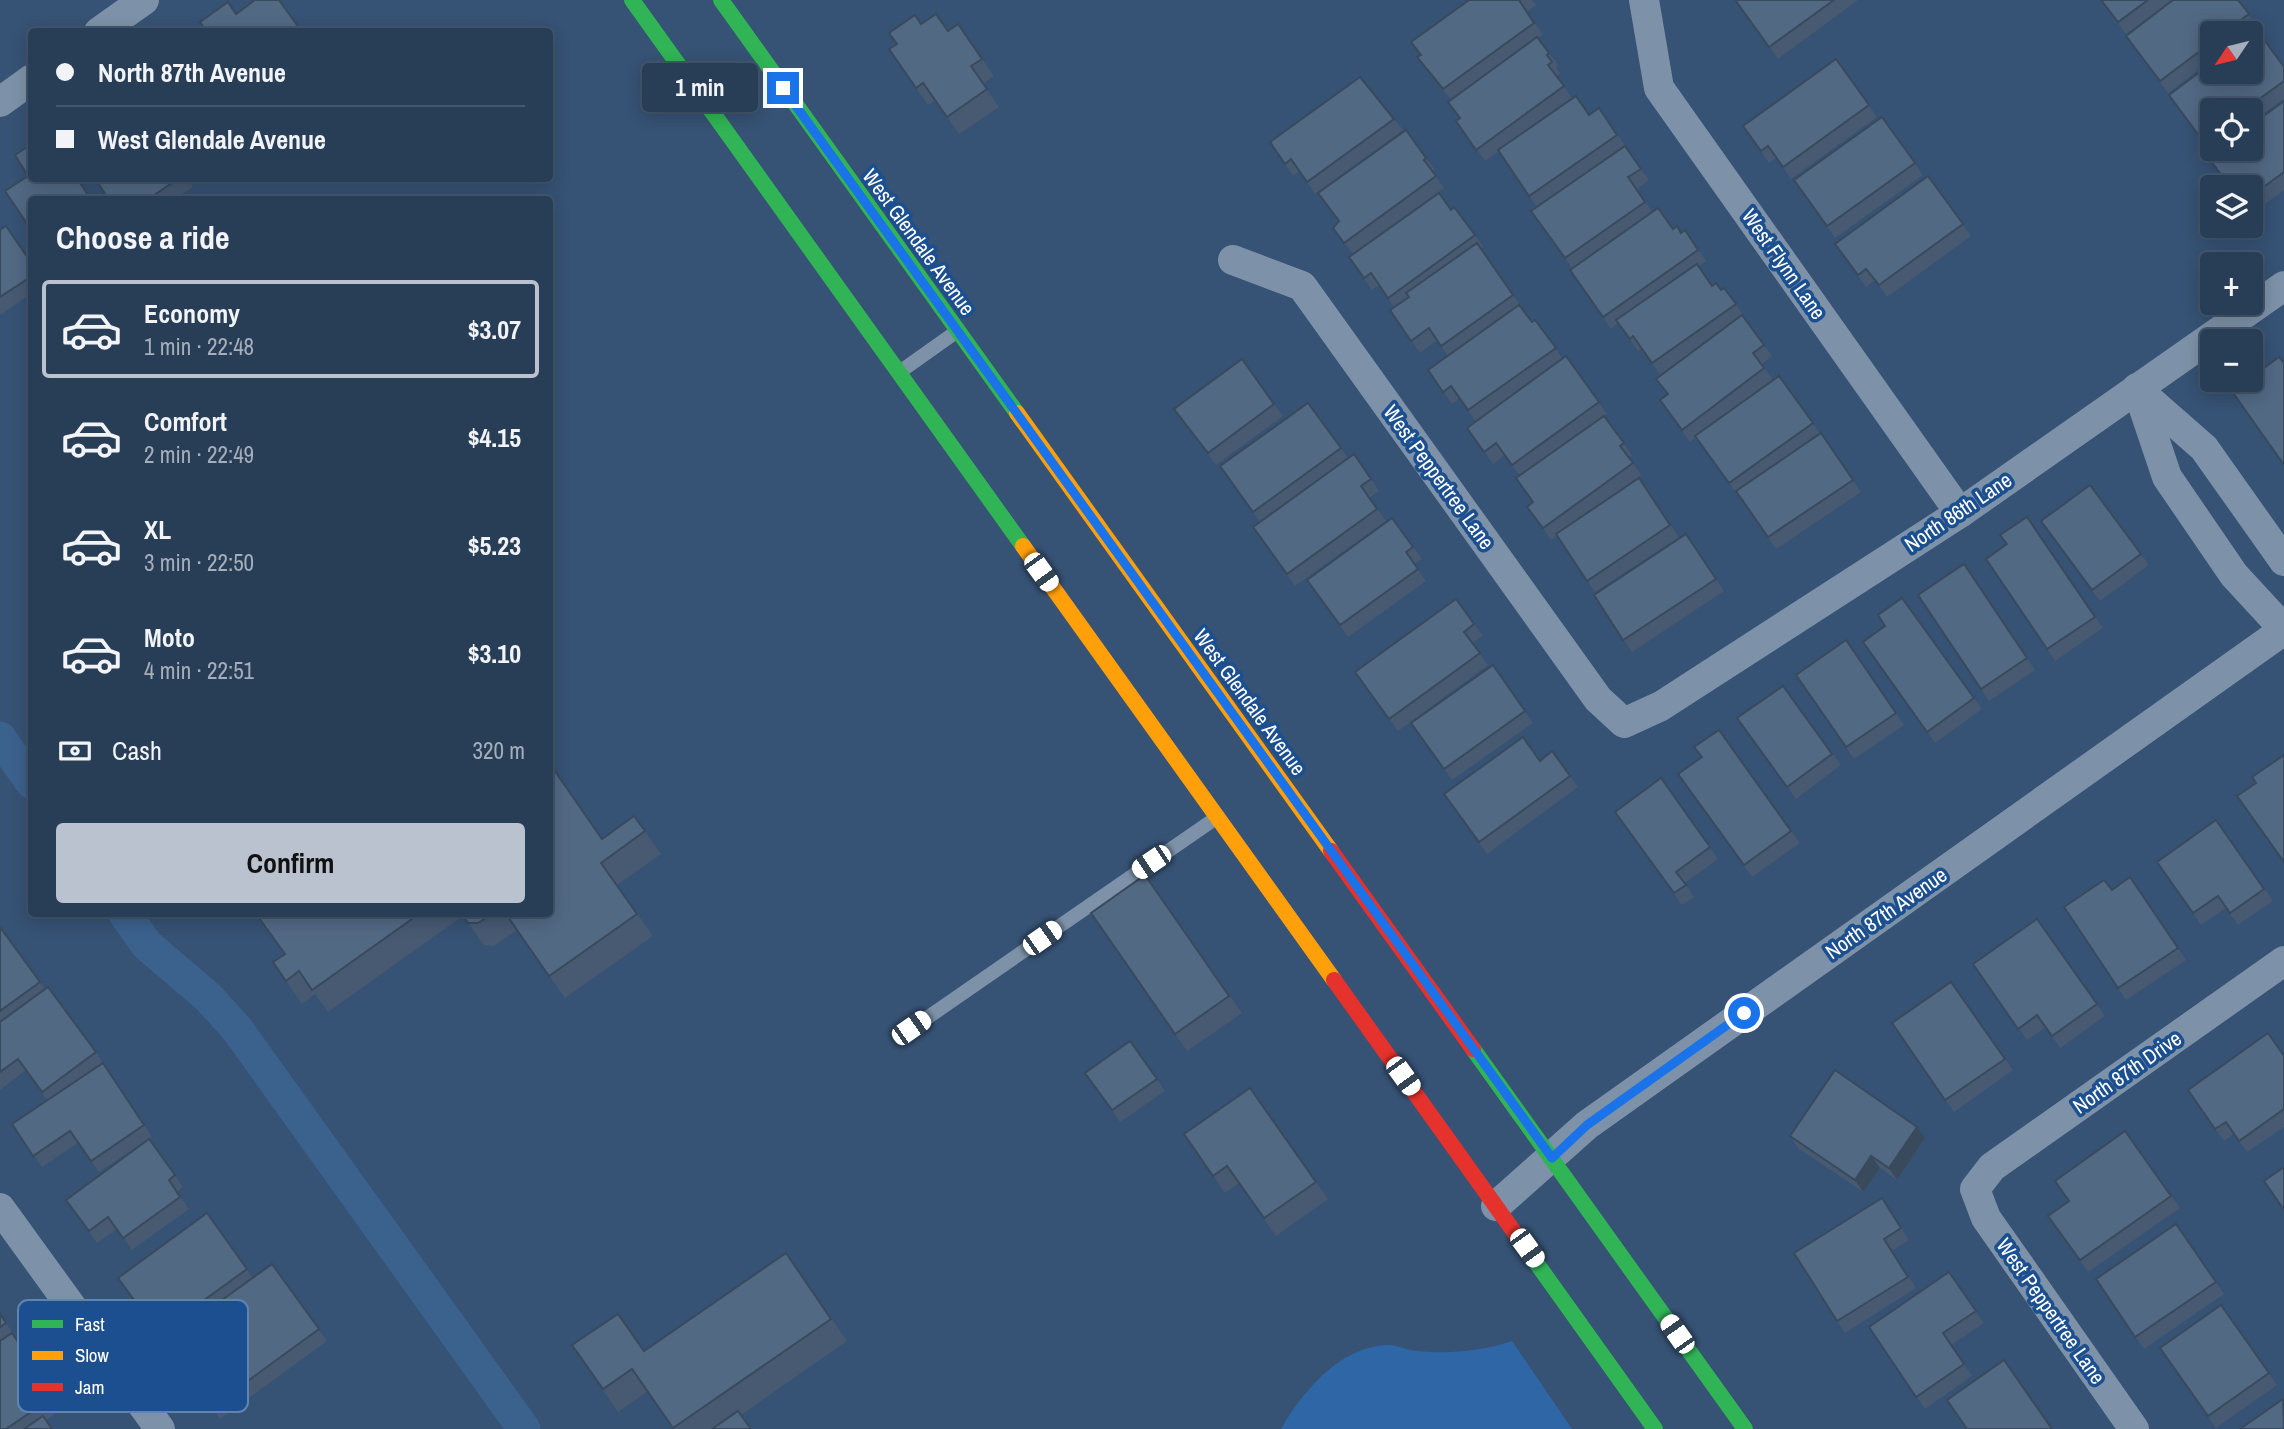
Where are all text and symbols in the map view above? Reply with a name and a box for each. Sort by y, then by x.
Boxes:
north arrow [2200,21,2263,84]
map controls [2200,21,2263,392]
text: North 87th Avenue [98,55,286,90]
callout: 1 min [643,64,758,112]
text: 1 min [675,72,725,103]
route end [767,72,799,104]
button: locate [2200,98,2263,161]
text: West Glendale Avenue [98,122,326,157]
street label: West Glendale Avenue [856,163,982,321]
button: layers [2200,175,2263,238]
street label: West Flynn Lane [1735,203,1833,325]
text: Choose a ride [56,216,230,259]
button: + [2200,252,2263,315]
text: Economy [144,296,240,331]
icon: car [60,298,123,361]
text: $3.07 [468,312,521,347]
button: − [2200,329,2263,392]
text: 1 min · 22:48 [144,331,254,362]
street label: West Peppertree Lane [1377,399,1501,555]
text: Comfort [144,404,227,439]
icon: car [60,406,123,469]
text: $4.15 [468,420,521,455]
text: 2 min · 22:49 [144,439,254,470]
street label: North 86th Lane [1899,465,2017,559]
text: XL [144,512,171,547]
icon: car [60,514,123,577]
text: $5.23 [468,528,521,563]
text: 3 min · 22:50 [144,547,254,578]
car [1021,549,1062,595]
text: Moto [144,620,195,655]
icon: car [60,622,123,685]
street label: West Glendale Avenue [1187,623,1313,781]
text: $3.10 [468,636,521,671]
text: 4 min · 22:51 [144,655,254,686]
icon: cash [56,732,94,770]
text: Cash [112,733,162,768]
text: 320 m [473,735,525,766]
button: Confirm [56,823,525,903]
car [1128,842,1175,882]
street label: North 87th Avenue [1819,860,1953,966]
car [1019,917,1066,959]
route start [1728,997,1760,1029]
car [888,1007,935,1049]
street label: North 87th Drive [2067,1024,2187,1120]
car [1383,1053,1424,1099]
car [1507,1225,1548,1271]
street label: West Peppertree Lane [1990,1232,2112,1390]
legend [18,1300,248,1412]
text: Fast [75,1311,105,1337]
car [1657,1311,1698,1357]
text: Slow [75,1342,110,1368]
text: Jam [75,1374,104,1400]

